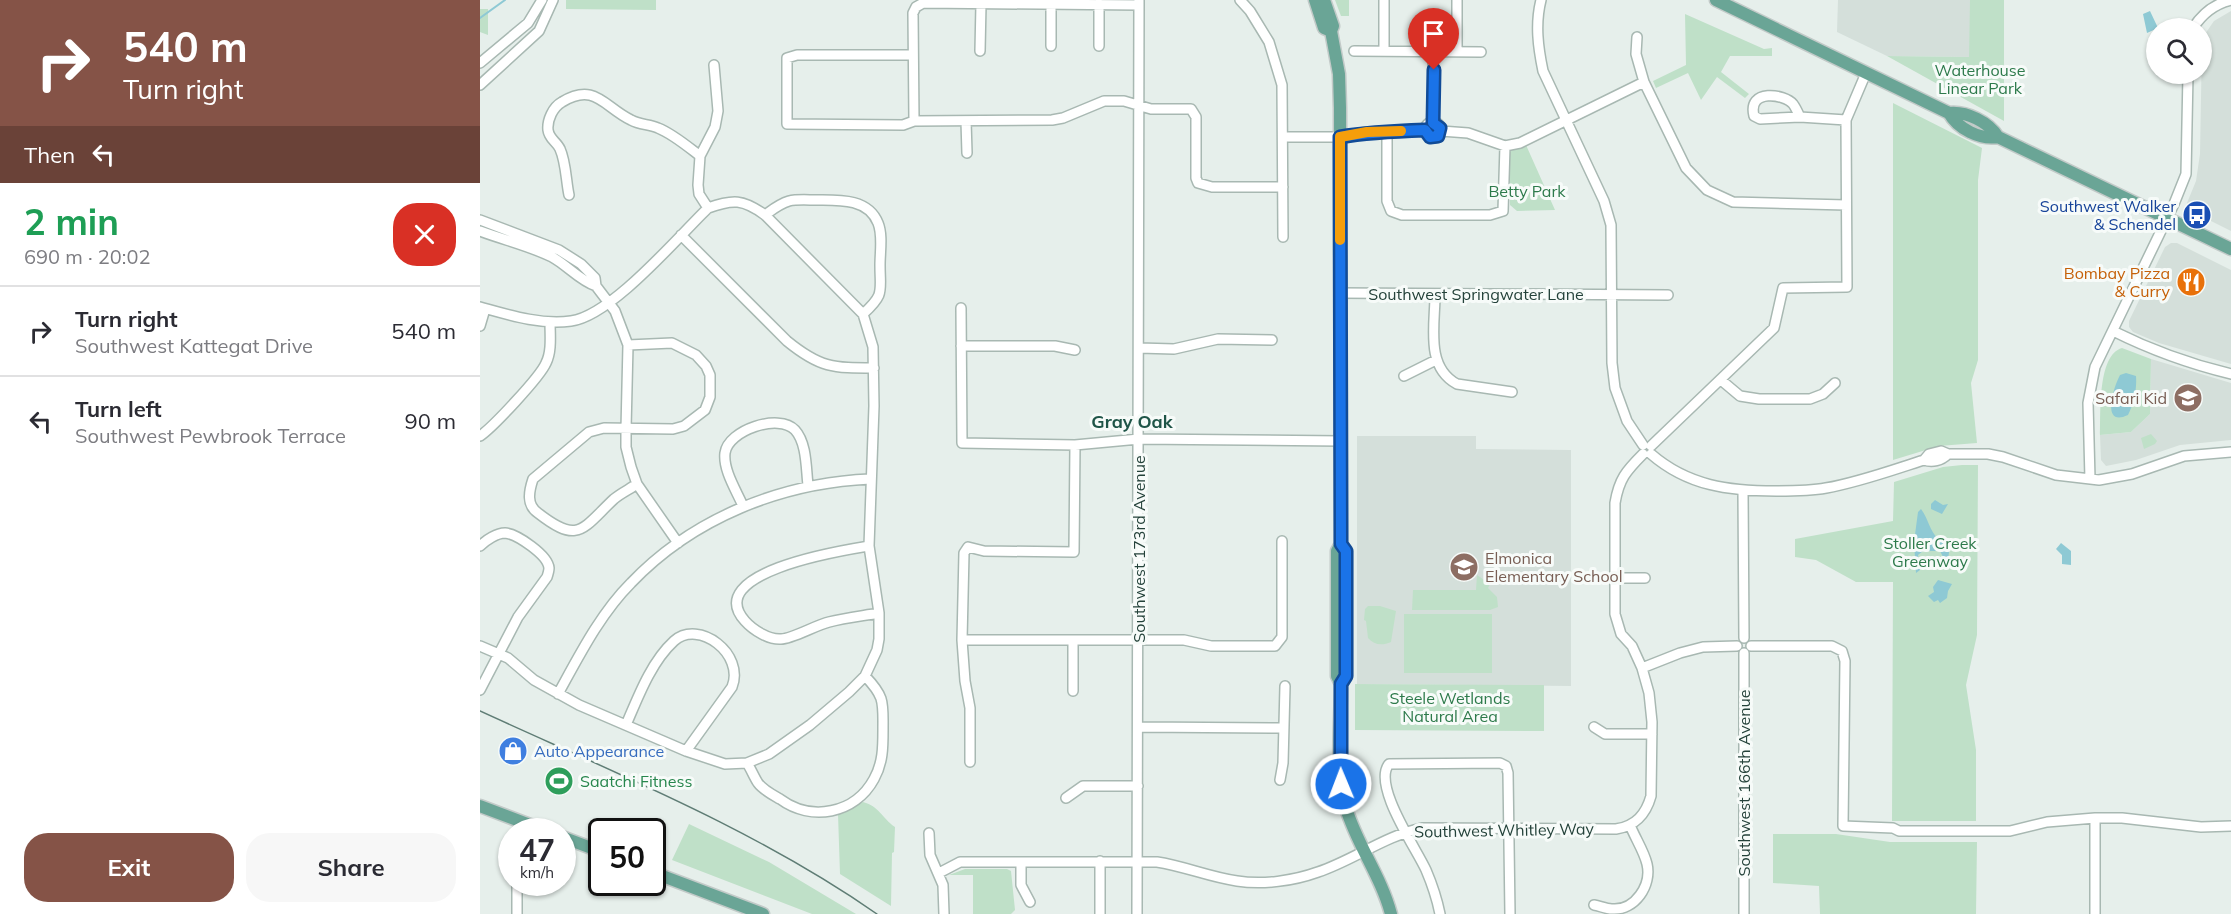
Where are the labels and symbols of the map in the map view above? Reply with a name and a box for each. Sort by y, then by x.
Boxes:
pin [1408,8,1459,70]
park label: Waterhouse Linear Park [1935,60,2025,98]
park label: Betty Park [1488,181,1566,201]
place label: Southwest Walker & Schendel [2040,196,2176,234]
bus stop icon: Southwest Walker & Schendel [2181,199,2213,231]
place label: Bombay Pizza & Curry [2064,263,2171,301]
restaurant icon: Bombay Pizza & Curry [2175,266,2207,298]
street label: Southwest Springwater Lane [1368,284,1584,304]
school or university icon: Safari Kid [2172,382,2204,414]
place label: Safari Kid [2095,388,2167,408]
district label: Gray Oak [1091,410,1174,433]
street label: Southwest 173rd Avenue [1129,455,1149,643]
park label: Stoller Creek Greenway [1883,533,1977,571]
place label: Elmonica Elementary School [1485,548,1623,586]
school or university icon: Elmonica Elementary School [1448,551,1480,583]
park label: Steele Wetlands Natural Area [1389,688,1511,726]
street label: Southwest 166th Avenue [1734,689,1754,877]
shop icon: Auto Appearance [497,735,529,767]
place label: Auto Appearance [534,741,664,761]
position arrow [1309,752,1373,816]
sports icon: Saatchi Fitness [543,765,575,797]
place label: Saatchi Fitness [580,771,692,791]
speed limit sign: 50 [588,818,666,896]
street label: Southwest Whitley Way [1414,818,1595,842]

